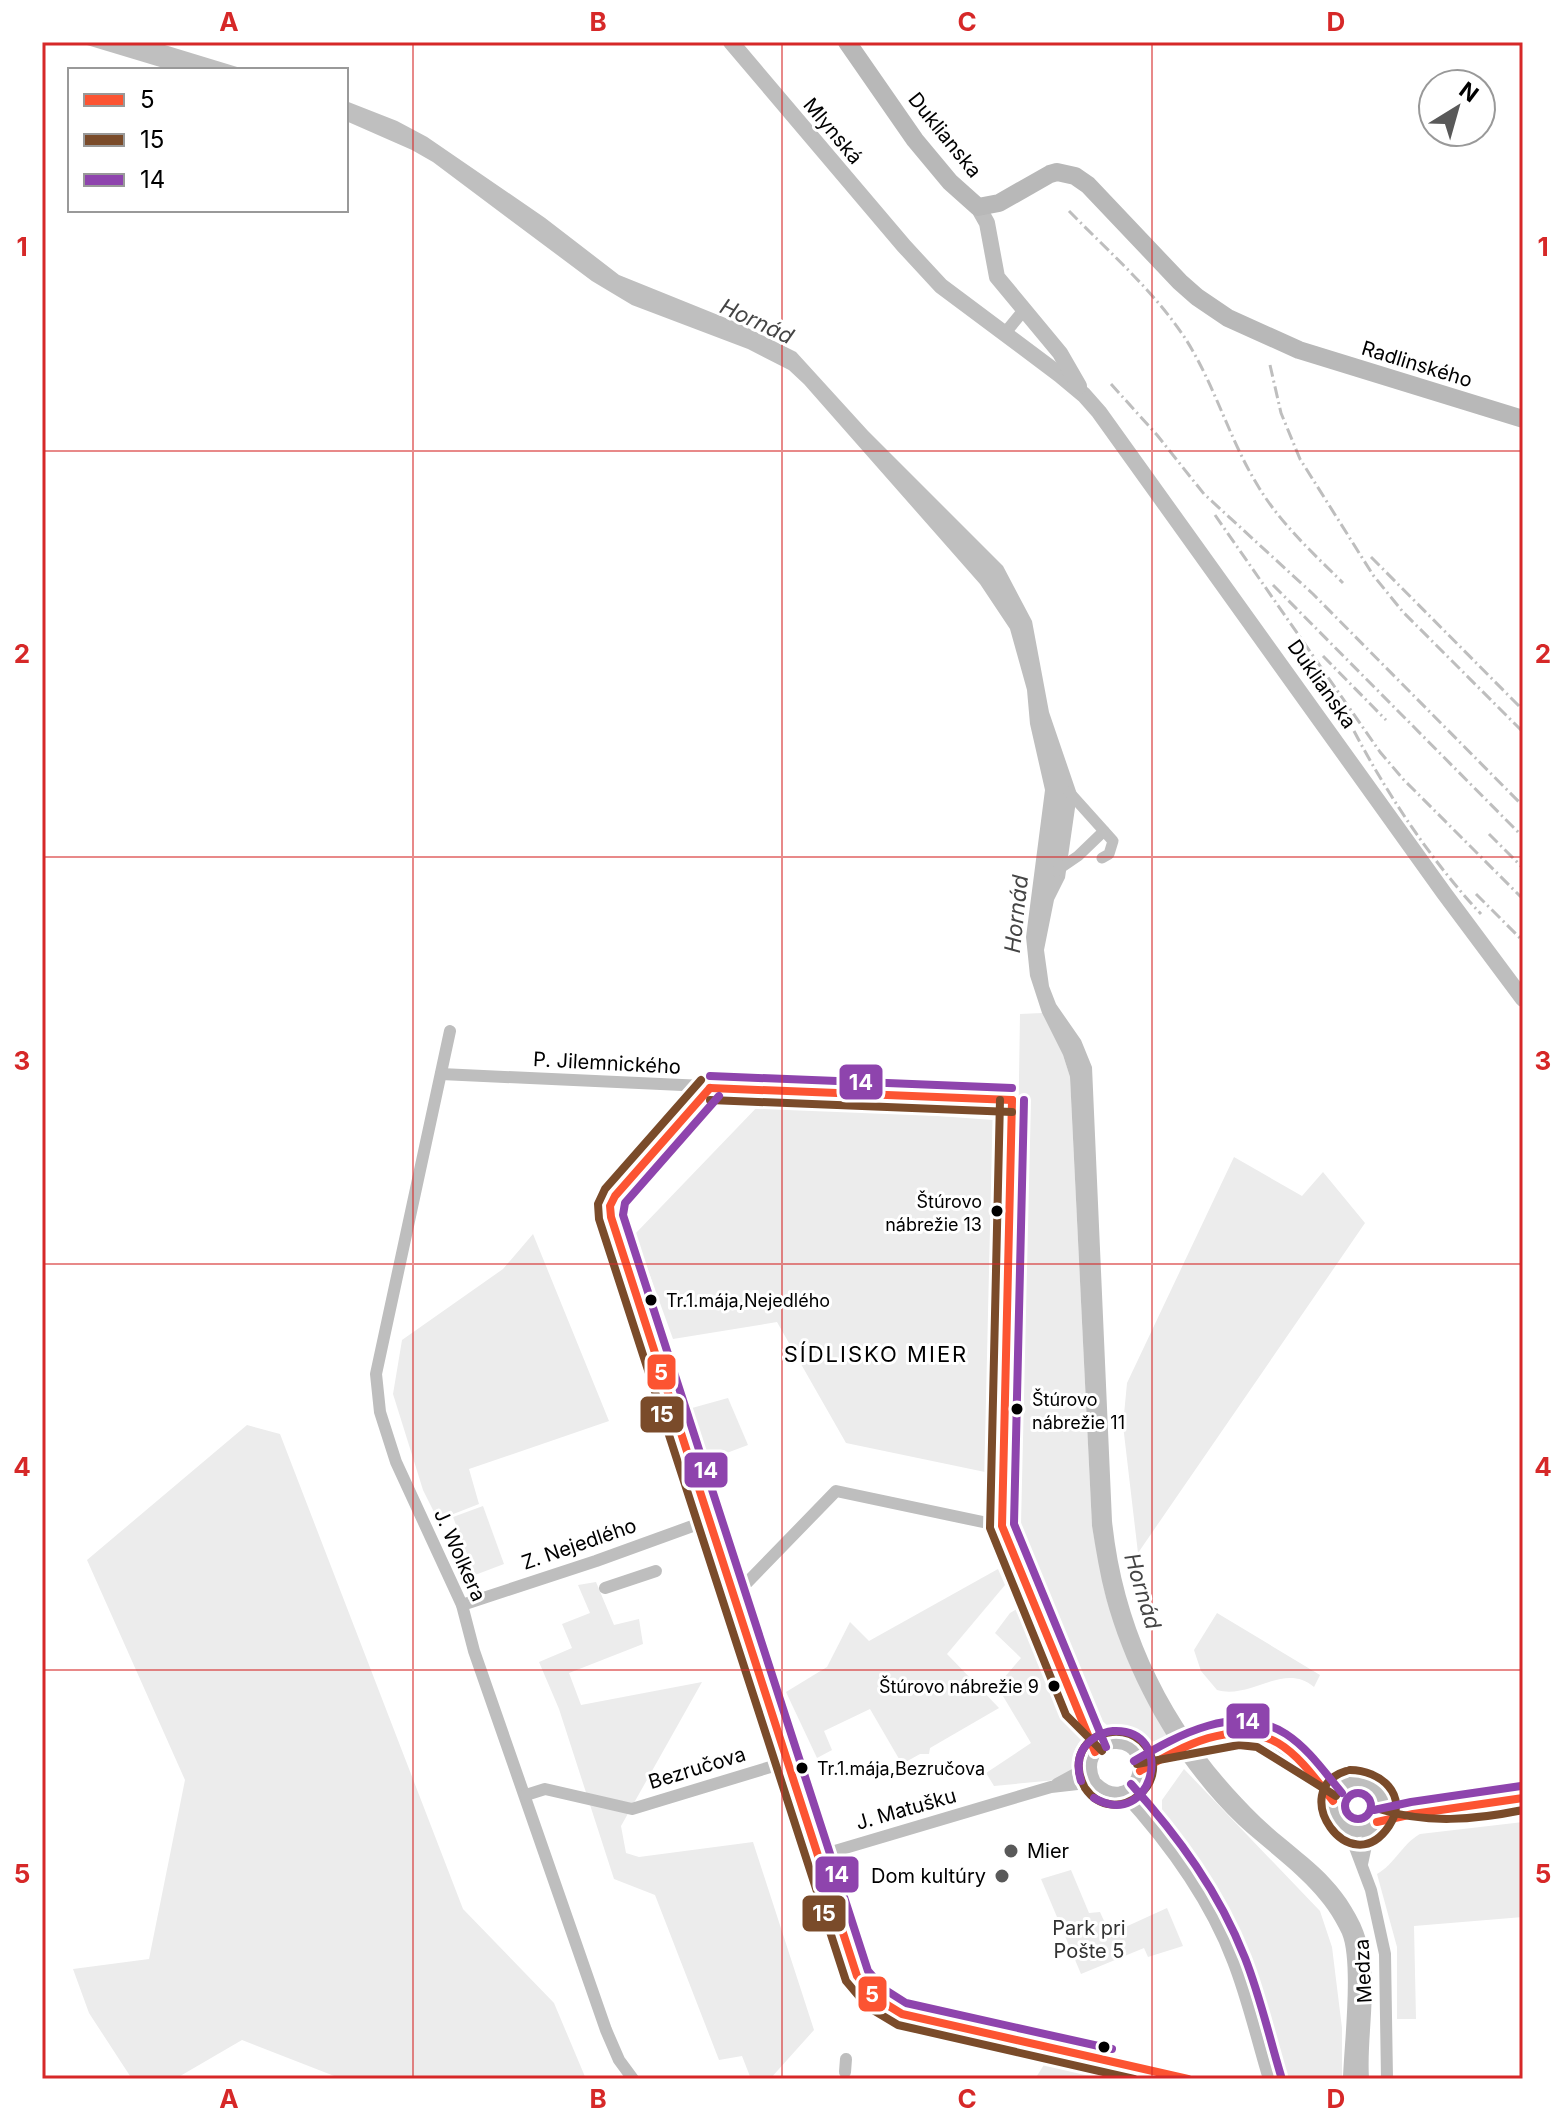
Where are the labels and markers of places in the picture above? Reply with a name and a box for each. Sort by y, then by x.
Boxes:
place label: Štúrovo nábrežie 13 [885,1190,982,1235]
marker: Štúrovo nábrežie 13 [989,1203,1005,1219]
place label: Tr.1.mája,Nejedlého [666,1290,830,1311]
marker: Tr.1.mája,Nejedlého [643,1292,659,1308]
place label: Štúrovo nábrežie 11 [1032,1388,1125,1433]
marker: Štúrovo nábrežie 11 [1009,1401,1025,1417]
place label: Štúrovo nábrežie 9 [879,1675,1039,1697]
marker: Štúrovo nábrežie 9 [1046,1678,1062,1694]
place label: Tr.1.mája,Bezručova [817,1758,985,1779]
marker: Tr.1.mája,Bezručova [794,1760,810,1776]
place label: Mier [1027,1839,1070,1863]
marker: Mier [1002,1842,1020,1860]
place label: Dom kultúry [871,1864,986,1888]
marker: Dom kultúry [993,1867,1011,1885]
unlabelled marker [1096,2039,1112,2055]

